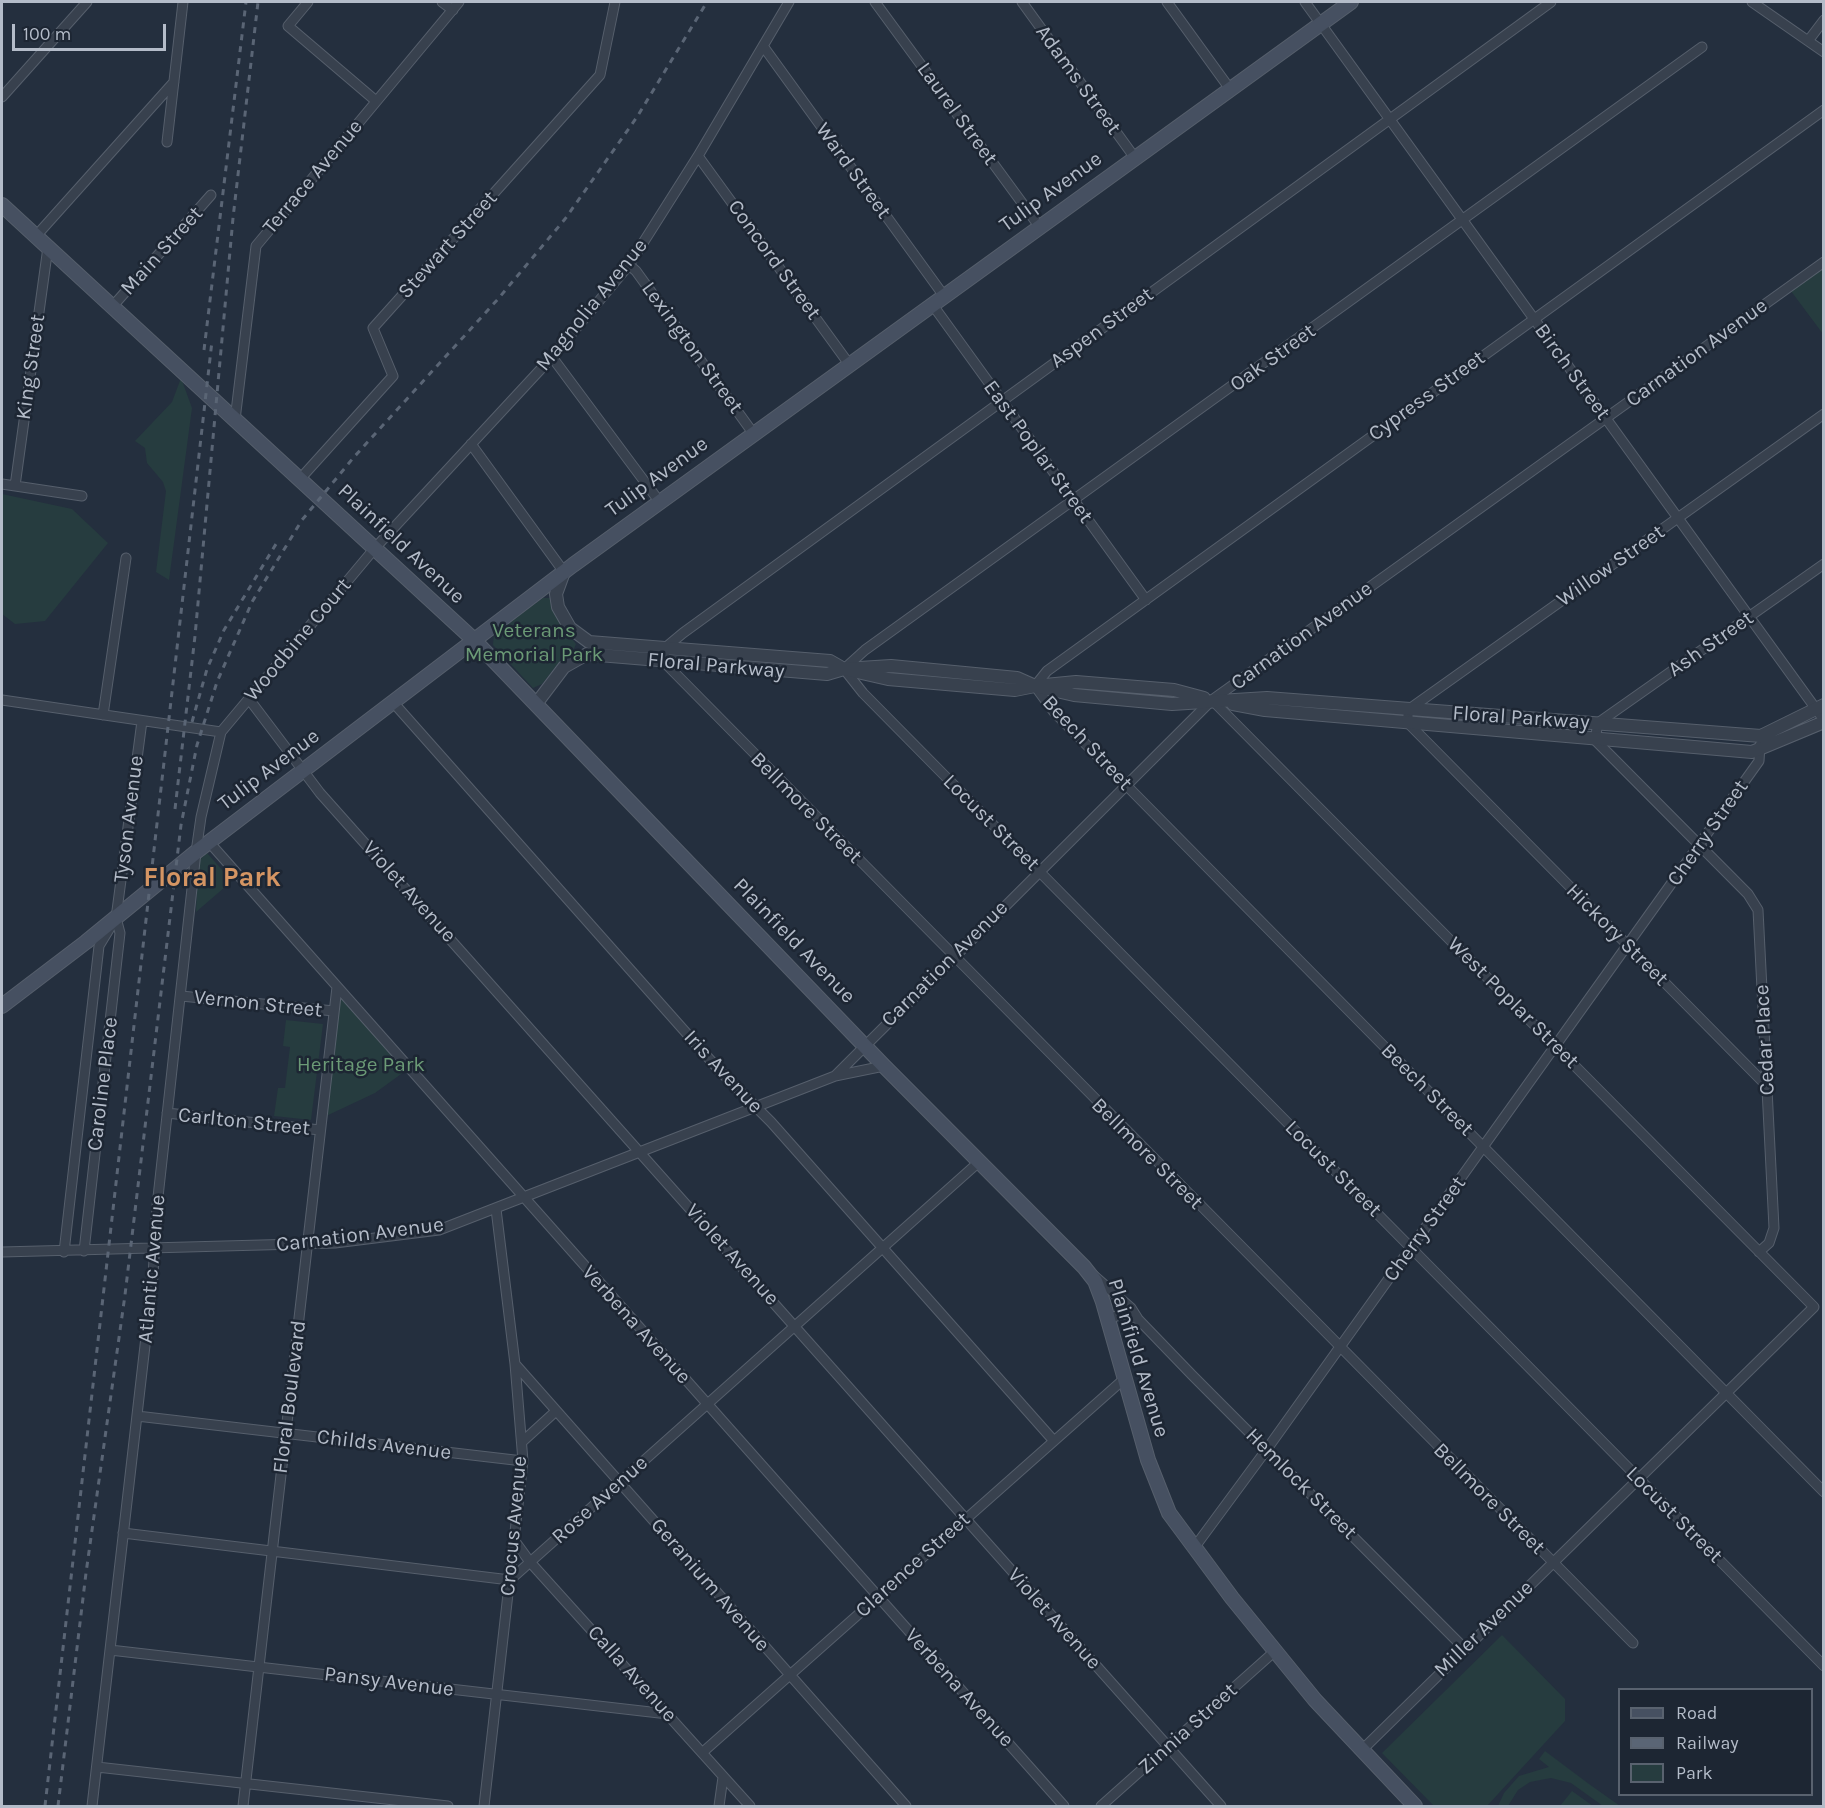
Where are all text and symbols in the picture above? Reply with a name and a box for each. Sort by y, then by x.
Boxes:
scale bar [15,12,170,50]
street label: Adams Street [1030,20,1126,140]
text: 100 m [23,23,71,45]
street label: Laurel Street [911,58,1003,170]
street label: Terrace Avenue [258,114,368,240]
street label: Ward Street [810,118,896,224]
street label: Tulip Avenue [995,146,1107,238]
street label: Stewart Street [393,186,503,304]
street label: Concord Street [722,195,826,325]
street label: Main Street [116,201,208,301]
street label: Magnolia Avenue [531,234,653,376]
street label: Lexington Street [636,277,748,419]
street label: Aspen Street [1045,282,1159,374]
street label: Carnation Avenue [1621,293,1773,413]
street label: King Street [11,313,51,421]
street label: Oak Street [1225,319,1321,397]
street label: Birch Street [1529,319,1615,425]
street label: Cypress Street [1364,345,1490,447]
street label: East Poplar Street [978,376,1098,528]
street label: Tulip Avenue [601,431,713,523]
street label: Plainfield Avenue [332,479,470,609]
street label: Willow Street [1552,520,1670,612]
street label: Woodbine Court [239,573,357,707]
street label: Carnation Avenue [1226,576,1378,696]
street label: Ash Street [1663,605,1759,683]
park label: Veterans Memorial Park [465,618,603,668]
street label: Floral Parkway [646,647,786,685]
street label: Beech Street [1037,690,1137,796]
street label: Floral Parkway [1452,701,1590,735]
street label: Tulip Avenue [213,724,325,816]
street label: Bellmore Street [745,747,867,869]
street label: Tyson Avenue [109,754,149,884]
street label: Locust Street [937,769,1045,877]
street label: Cherry Street [1662,775,1754,891]
street label: Violet Avenue [357,836,461,948]
district label: Floral Park [143,862,281,894]
street label: Plainfield Avenue [728,873,860,1009]
street label: Hickory Street [1561,879,1673,991]
street label: Carnation Avenue [876,895,1014,1033]
street label: West Poplar Street [1442,932,1584,1074]
street label: Cedar Place [1750,984,1780,1096]
street label: Vernon Street [193,985,323,1023]
street label: Caroline Place [82,1016,124,1152]
street label: Iris Avenue [678,1025,768,1119]
street label: Beech Street [1375,1038,1479,1142]
park label: Heritage Park [297,1052,425,1078]
street label: Bellmore Street [1086,1093,1208,1215]
street label: Carlton Street [177,1103,311,1141]
street label: Locust Street [1279,1115,1387,1223]
street label: Cherry Street [1378,1171,1472,1287]
street label: Atlantic Avenue [133,1194,171,1344]
street label: Violet Avenue [680,1199,784,1311]
street label: Carnation Avenue [275,1212,445,1258]
street label: Verbena Avenue [576,1260,696,1390]
street label: Plainfield Avenue [1102,1276,1174,1440]
street label: Floral Boulevard [268,1319,312,1475]
street label: Hemlock Street [1240,1423,1362,1545]
street label: Childs Avenue [315,1424,453,1466]
street label: Bellmore Street [1428,1438,1550,1560]
street label: Rose Avenue [547,1450,653,1550]
street label: Crocus Avenue [495,1455,533,1597]
street label: Locust Street [1620,1461,1728,1569]
street label: Clarence Street [850,1507,976,1623]
street label: Geranium Avenue [645,1513,775,1657]
street label: Violet Avenue [1002,1563,1106,1675]
street label: Miller Avenue [1429,1575,1539,1683]
street label: Calla Avenue [582,1620,682,1728]
street label: Verbena Avenue [899,1623,1019,1753]
street label: Pansy Avenue [323,1662,455,1702]
street label: Zinnia Street [1133,1678,1243,1780]
legend [1618,1688,1813,1796]
text: Road [1676,1702,1717,1724]
text: Railway [1676,1732,1739,1754]
text: Park [1676,1762,1713,1784]

